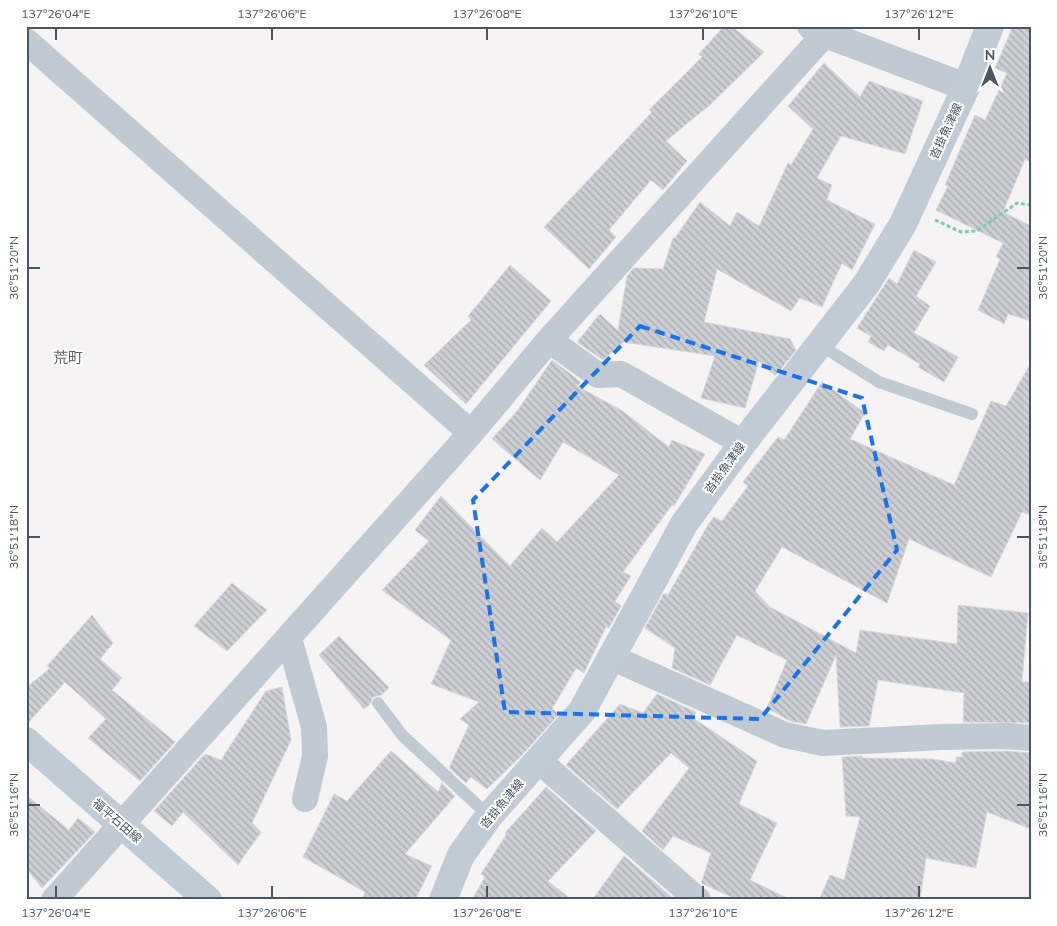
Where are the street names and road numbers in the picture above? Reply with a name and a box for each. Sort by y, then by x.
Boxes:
street label: 沓掛魚津線 [926,100,965,161]
street label: 沓掛魚津線 [701,439,748,496]
street label: 沓掛魚津線 [477,776,527,831]
street label: 福平石田線 [90,795,145,846]

